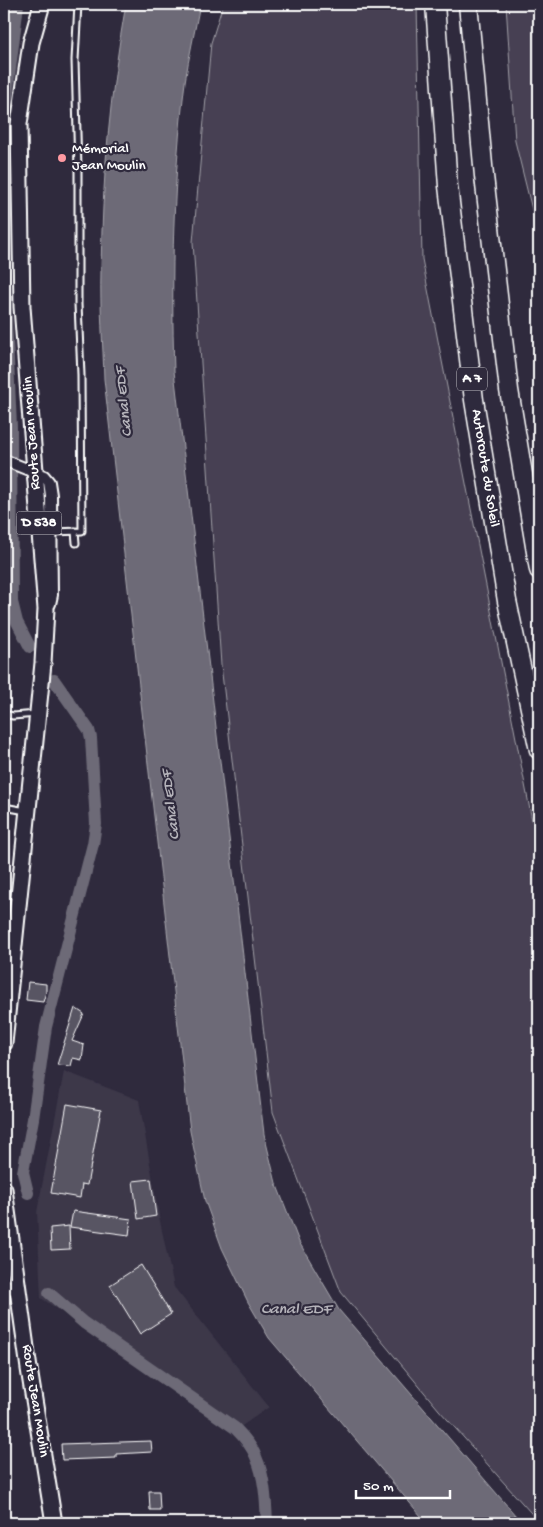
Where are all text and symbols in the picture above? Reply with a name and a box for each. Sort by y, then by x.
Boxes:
place label: Mémorial Jean Moulin [72,140,146,175]
marker: Mémorial Jean Moulin [56,152,68,164]
water label: Canal EDF [112,363,138,438]
road number: A 7 [457,368,487,390]
street label: Route Jean Moulin [19,376,45,490]
street label: Autoroute du Soleil [467,408,503,528]
road number: D 538 [16,512,62,534]
water label: Canal EDF [158,766,186,841]
water label: Canal EDF [261,1301,334,1320]
street label: Route Jean Moulin [17,1343,53,1459]
scale bar [356,1467,449,1499]
text: 50 m [363,1478,394,1496]

